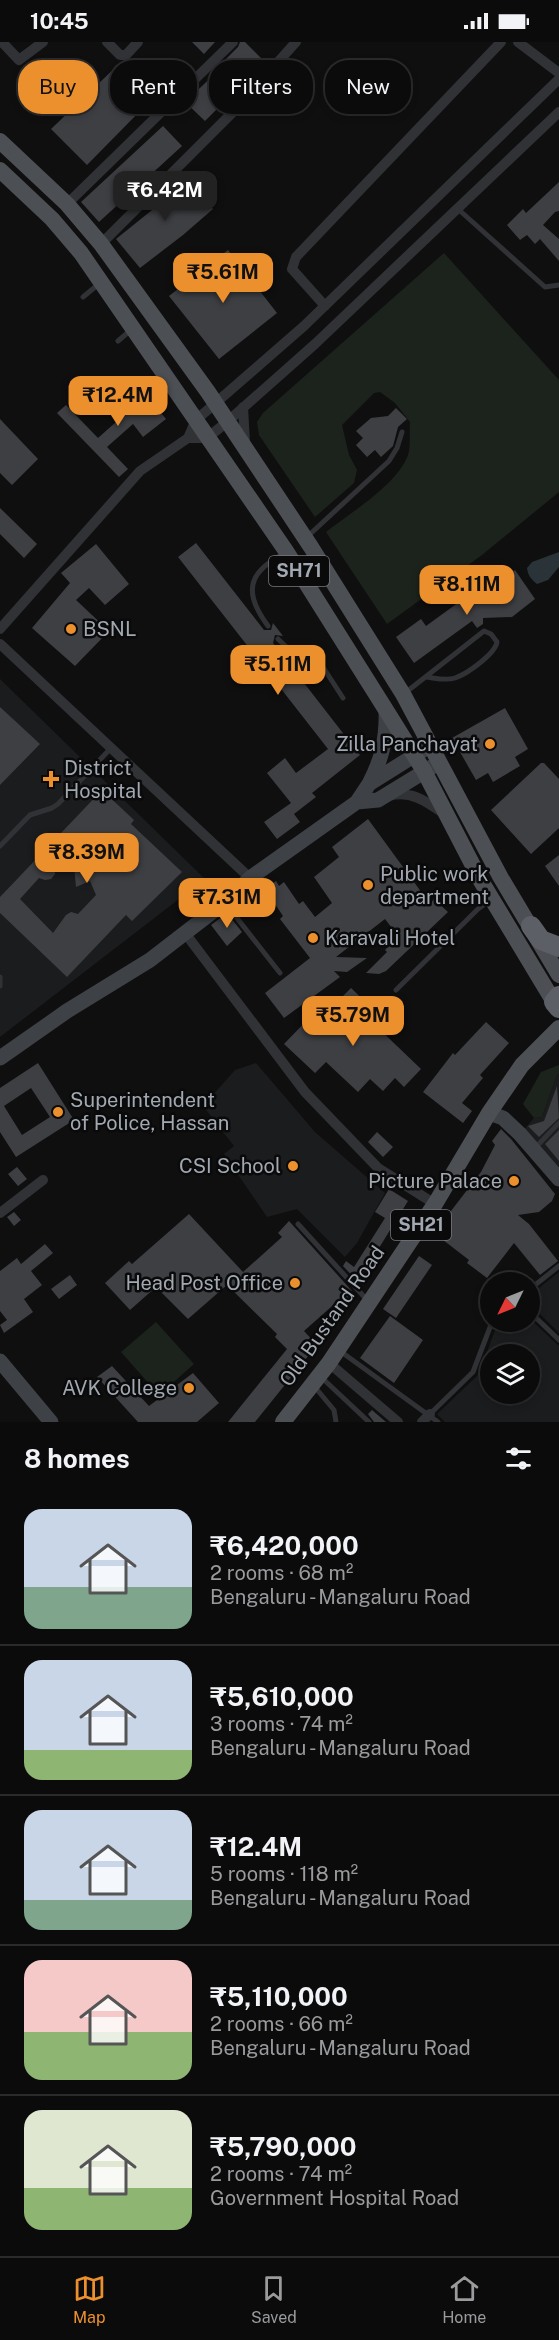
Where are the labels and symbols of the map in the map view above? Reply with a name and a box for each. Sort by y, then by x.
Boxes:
pin: ₹6.42M [116,171,214,222]
pin: ₹5.61M [174,253,272,304]
pin: ₹12.4M [69,376,167,427]
road number: SH71 [269,556,329,586]
pin: ₹8.11M [418,565,516,616]
place label: BSNL [83,617,136,641]
marker: BSNL [64,622,78,636]
pin: ₹5.11M [229,645,327,696]
place label: Zilla Panchayat [336,732,478,756]
marker: Zilla Panchayat [483,737,497,751]
place label: District Hospital [64,756,142,803]
marker: District Hospital [42,770,60,788]
pin: ₹8.39M [38,833,136,884]
place label: Public work department [380,862,489,909]
pin: ₹7.31M [178,878,276,929]
marker: Public work department [361,878,375,892]
place label: Karavali Hotel [325,926,455,950]
marker: Karavali Hotel [306,931,320,945]
pin: ₹5.79M [304,996,402,1047]
place label: Superintendent of Police, Hassan [70,1088,229,1135]
marker: Superintendent of Police, Hassan [51,1105,65,1119]
place label: CSI School [179,1154,281,1178]
marker: CSI School [286,1159,300,1173]
place label: Picture Palace [368,1169,502,1193]
marker: Picture Palace [507,1174,521,1188]
road number: SH21 [391,1210,451,1240]
street label: Old Bustand Road [274,1241,390,1391]
place label: Head Post Office [125,1271,283,1295]
north arrow [480,1272,540,1332]
marker: Head Post Office [288,1276,302,1290]
place label: AVK College [62,1376,177,1400]
marker: AVK College [182,1381,196,1395]

